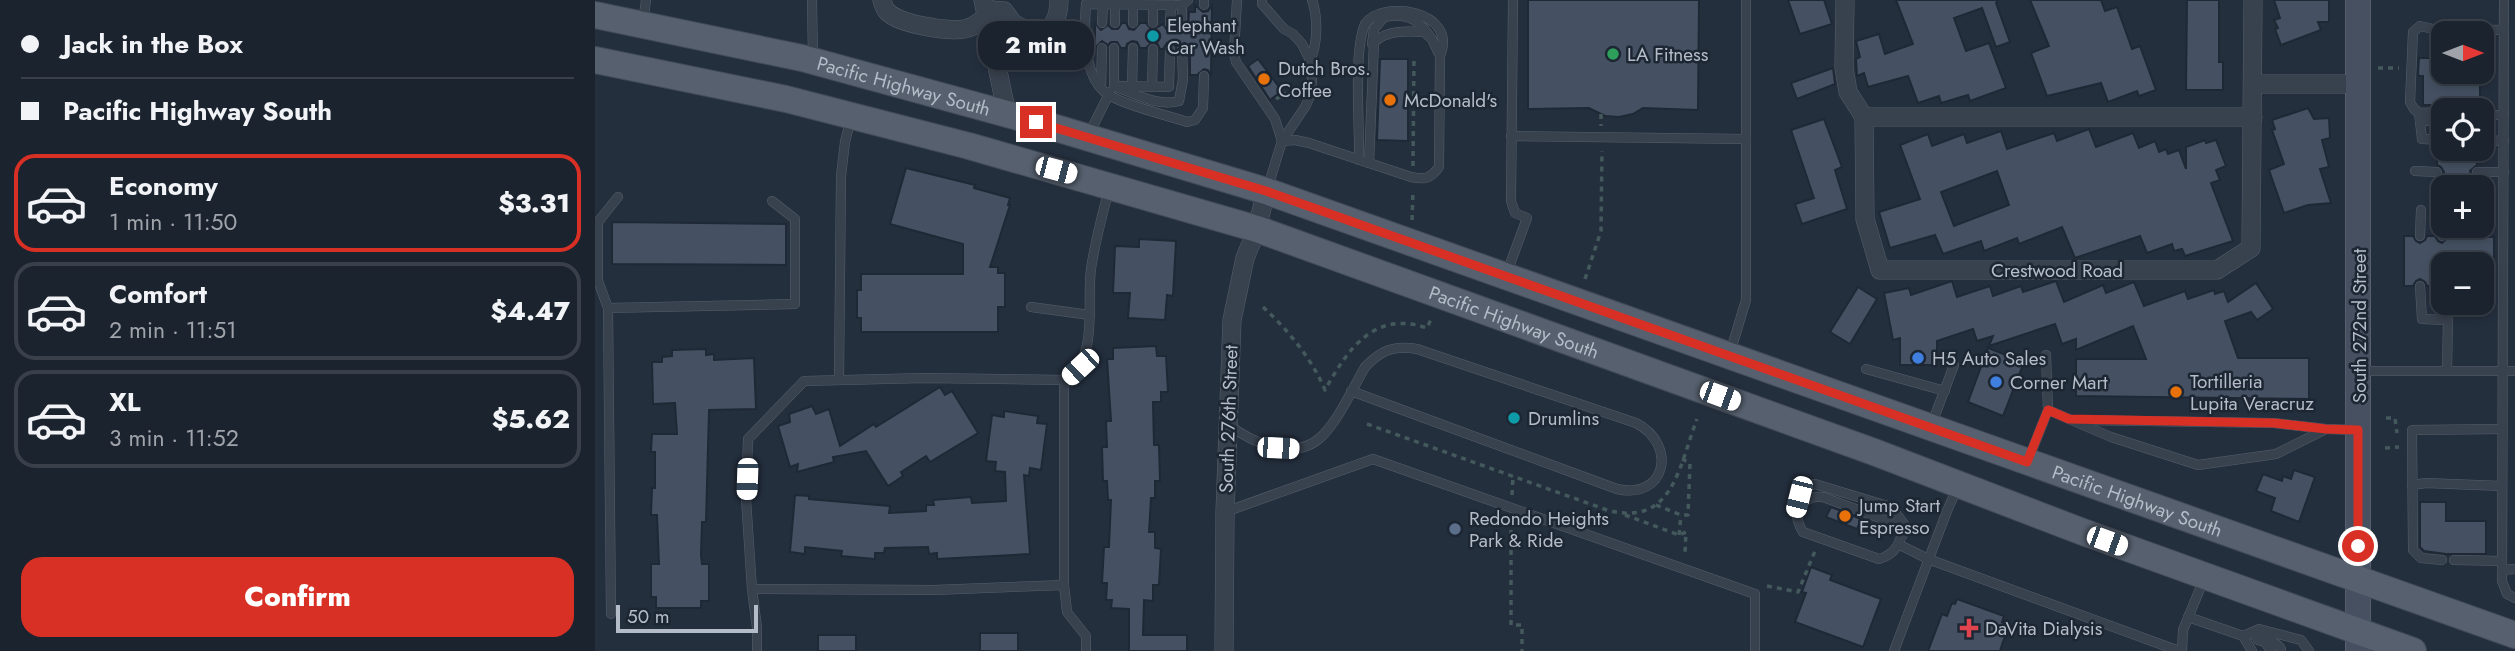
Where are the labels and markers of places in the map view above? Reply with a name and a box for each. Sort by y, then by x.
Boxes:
place label: Elephant Car Wash [1167,12,1245,61]
marker: Elephant Car Wash [1145,28,1161,44]
place label: LA Fitness [1627,41,1709,68]
marker: LA Fitness [1605,46,1621,62]
place label: Dutch Bros. Coffee [1278,55,1371,104]
marker: Dutch Bros. Coffee [1256,71,1272,87]
place label: McDonald's [1404,87,1498,114]
marker: McDonald's [1382,92,1398,108]
place label: H5 Auto Sales [1932,345,2046,372]
marker: H5 Auto Sales [1910,350,1926,366]
place label: Tortilleria Lupita Veracruz [2190,368,2314,417]
place label: Corner Mart [2010,369,2108,396]
marker: Corner Mart [1988,374,2004,390]
marker: Tortilleria Lupita Veracruz [2168,384,2184,400]
place label: Drumlins [1528,405,1600,432]
marker: Drumlins [1506,410,1522,426]
place label: Jump Start Espresso [1856,492,1941,541]
place label: Redondo Heights Park & Ride [1469,505,1609,554]
marker: Jump Start Espresso [1837,508,1853,524]
marker: Redondo Heights Park & Ride [1447,521,1463,537]
place label: DaVita Dialysis [1985,615,2103,642]
marker: DaVita Dialysis [1959,618,1979,638]

